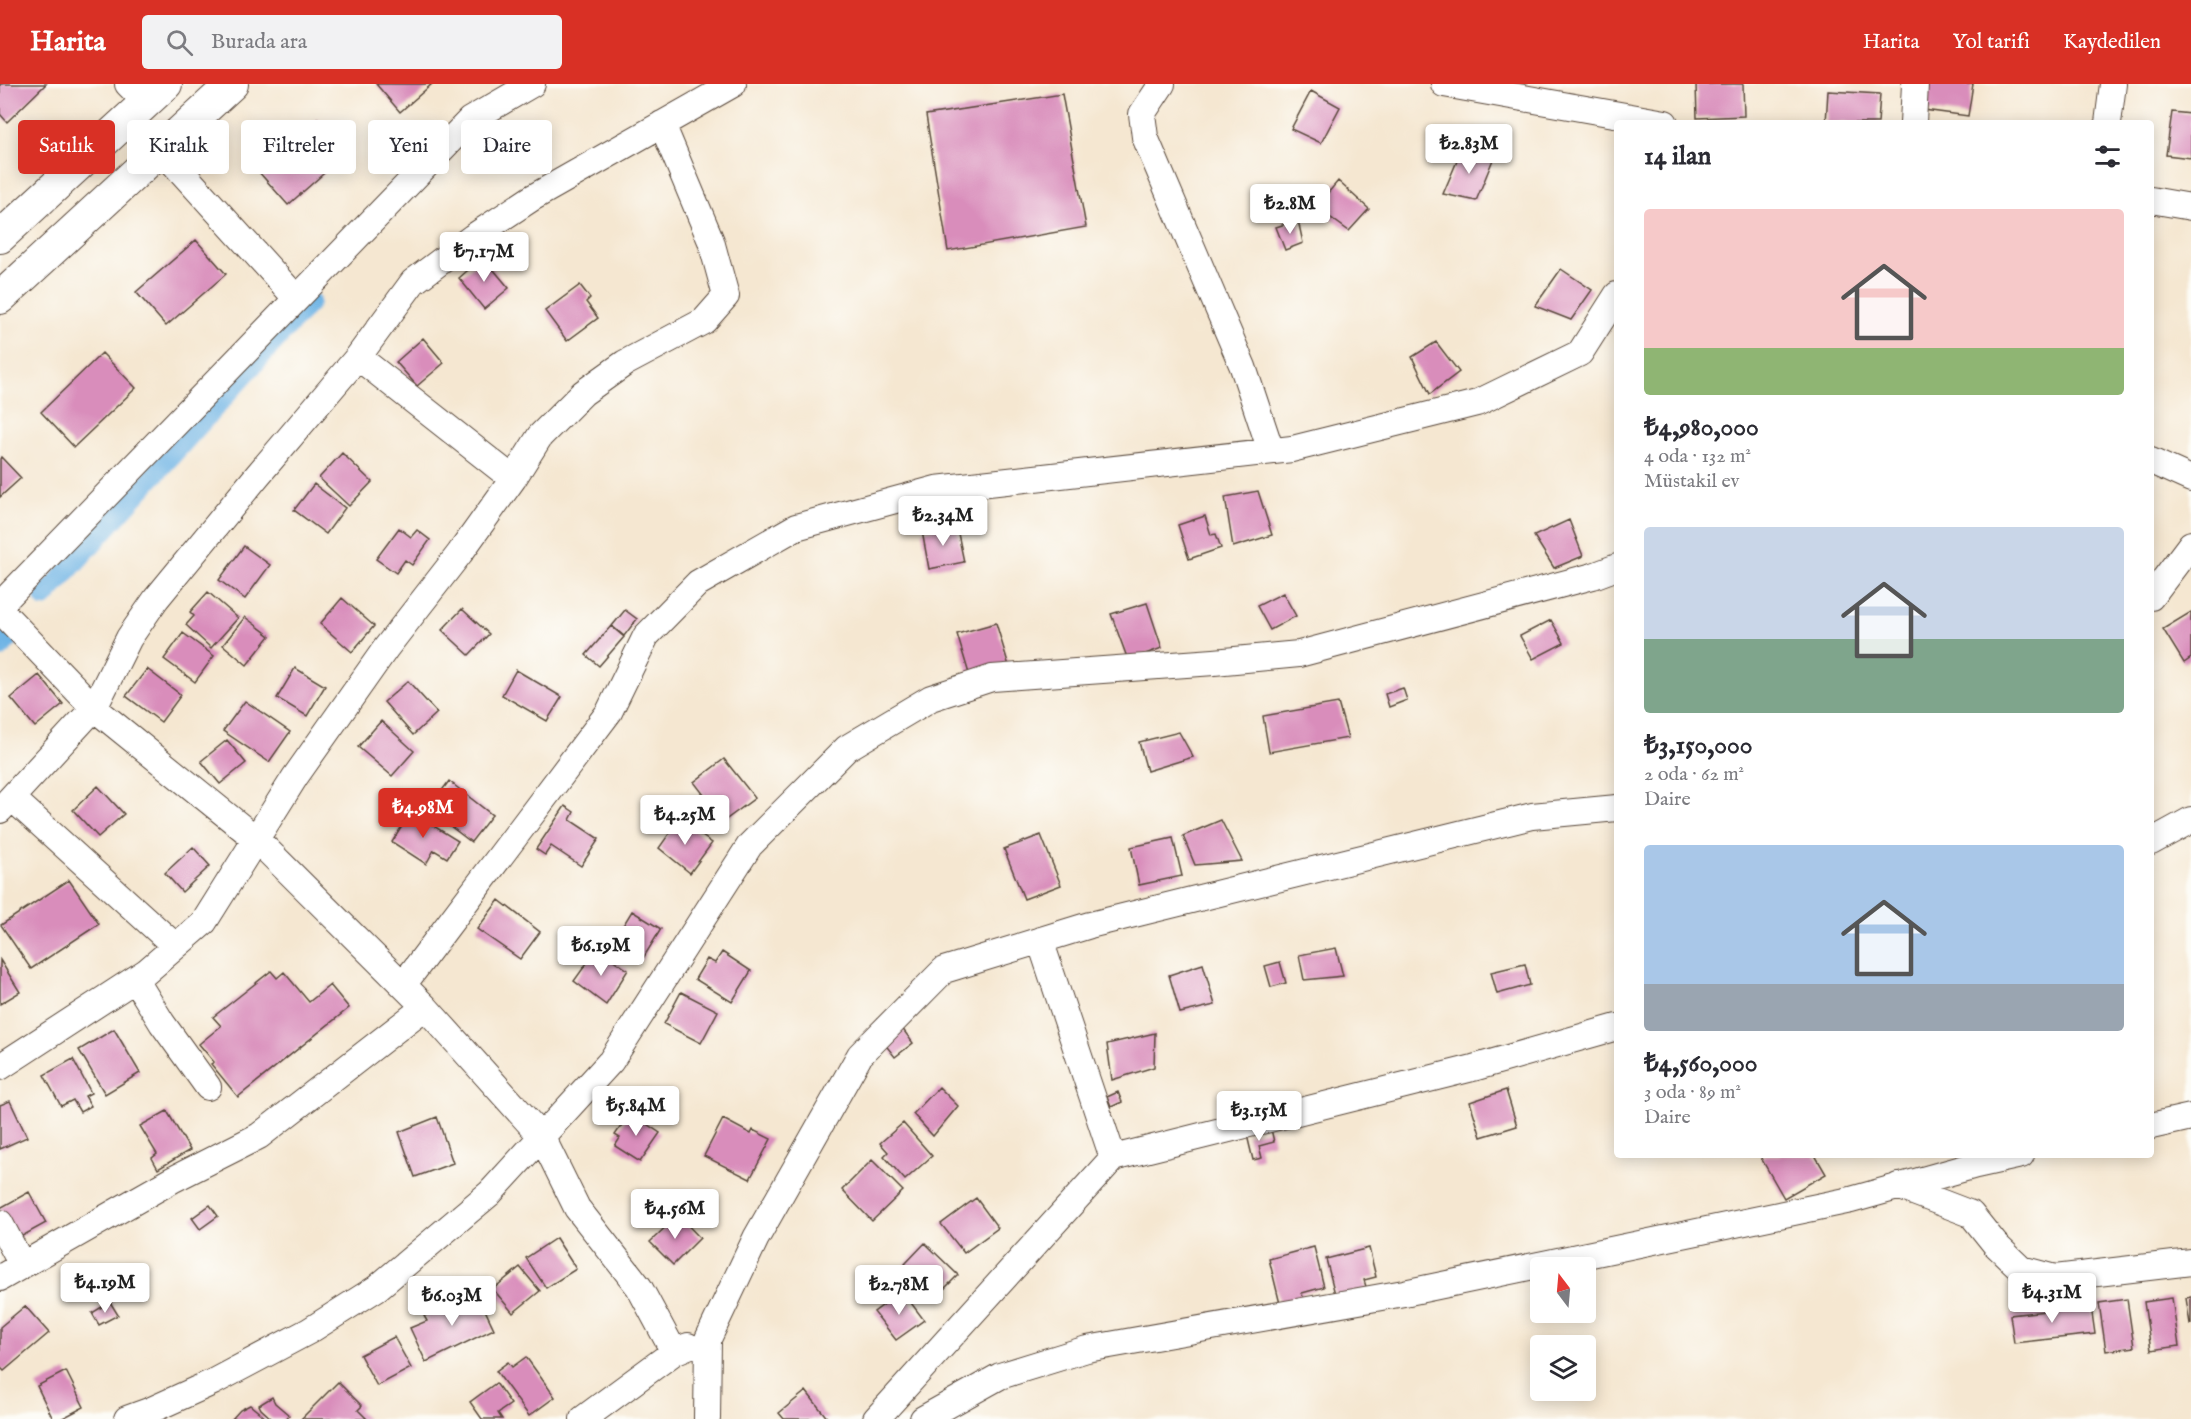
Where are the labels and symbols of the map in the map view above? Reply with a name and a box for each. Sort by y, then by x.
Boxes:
pin: ₺2.83M [1420,124,1518,175]
pin: ₺2.8M [1248,184,1332,235]
pin: ₺7.17M [435,232,533,283]
pin: ₺2.34M [894,496,992,547]
pin: ₺4.98M [374,788,472,839]
pin: ₺4.25M [636,795,734,846]
pin: ₺6.19M [552,926,650,977]
pin: ₺5.84M [587,1086,685,1137]
pin: ₺3.15M [1210,1091,1308,1142]
pin: ₺4.56M [626,1189,724,1240]
north arrow [1530,1257,1596,1323]
pin: ₺4.19M [56,1263,154,1314]
pin: ₺2.78M [850,1265,948,1316]
pin: ₺4.31M [2003,1273,2101,1324]
pin: ₺6.03M [403,1276,501,1327]

